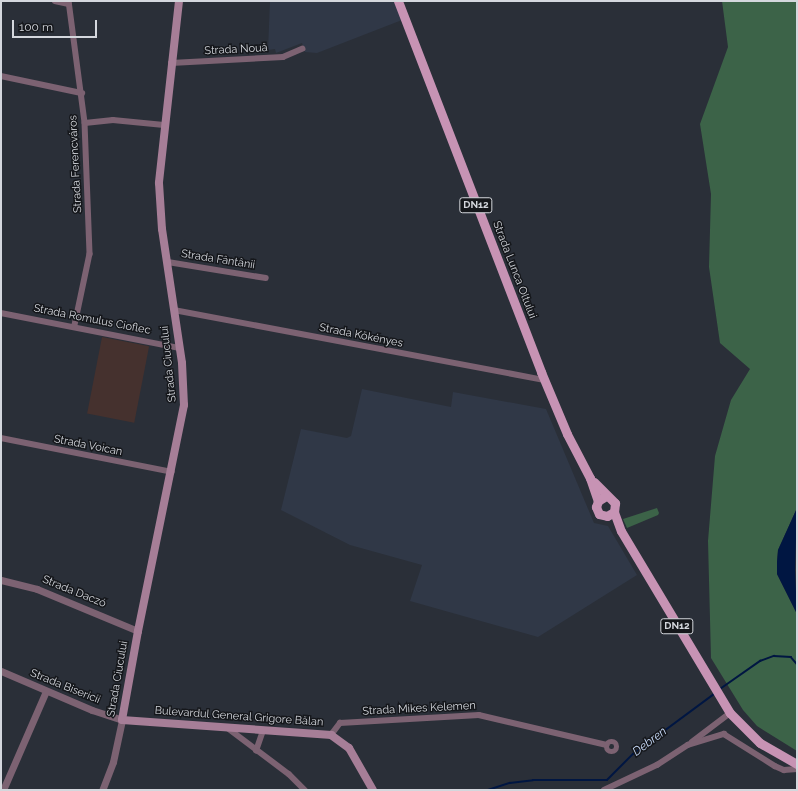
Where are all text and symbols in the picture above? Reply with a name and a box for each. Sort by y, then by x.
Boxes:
scale bar [14,12,99,38]
text: 100 m [19,20,53,34]
street label: Strada Nouă [204,42,268,58]
street label: Strada Ferencváros [67,115,85,213]
road number: DN12 [459,197,493,213]
street label: Strada Lunca Oltului [489,219,539,321]
street label: Strada Fântânii [180,248,256,272]
street label: Strada Romulus Cioflec [32,302,152,338]
street label: Strada Kökényes [318,321,404,351]
street label: Strada Ciucului [158,325,180,403]
street label: Strada Voican [52,433,124,459]
street label: Strada Daczó [40,573,108,611]
road number: DN12 [660,618,694,634]
street label: Strada Ciucului [105,640,131,718]
street label: Strada Bisericii [28,667,102,707]
street label: Strada Mikes Kelemen [362,699,476,719]
street label: Bulevardul General Grigore Bălan [154,704,324,730]
water label: Debren [630,725,670,759]

